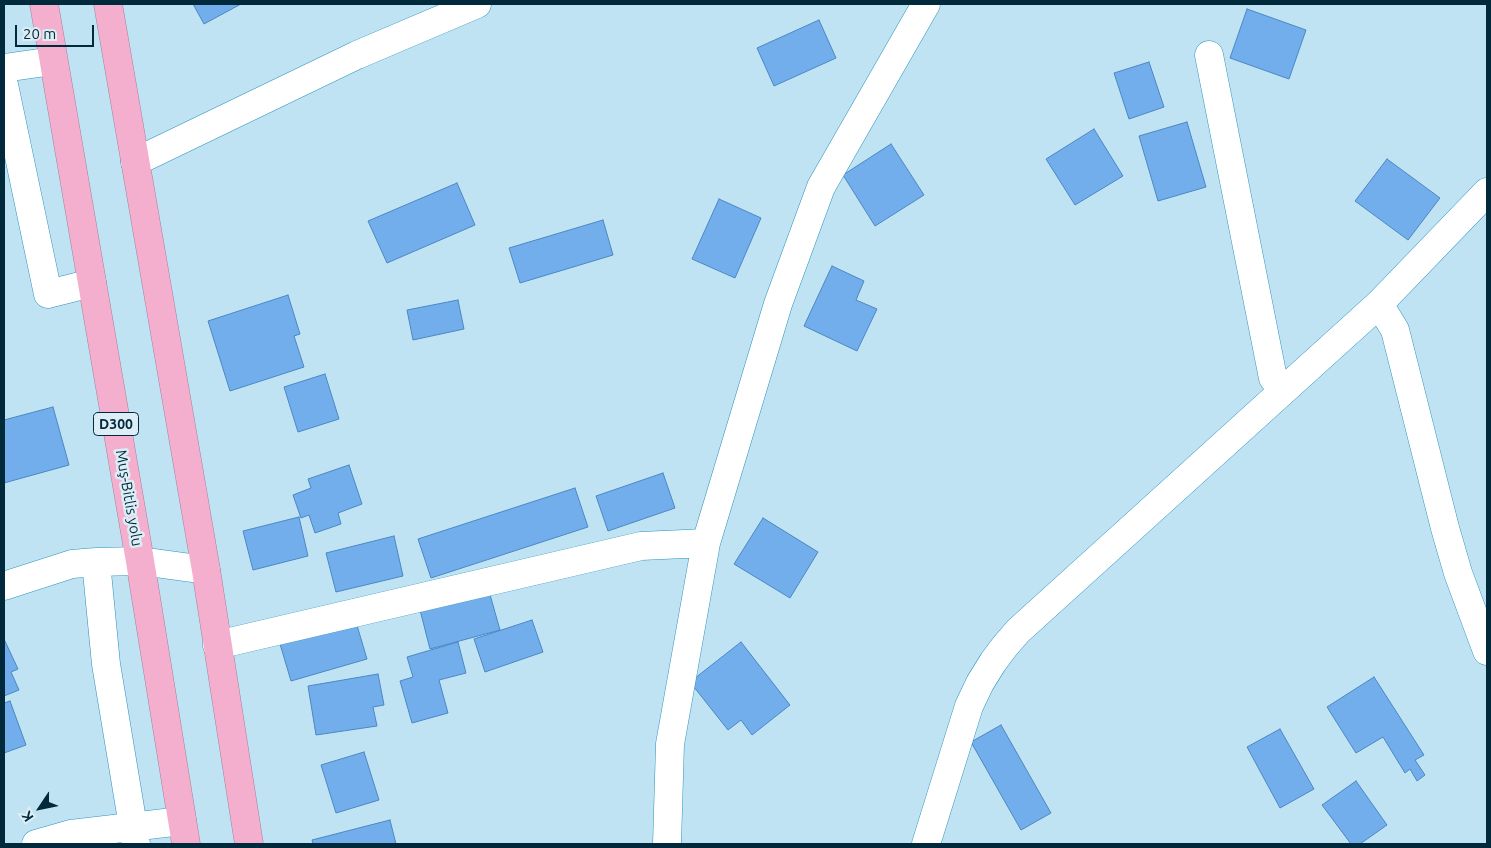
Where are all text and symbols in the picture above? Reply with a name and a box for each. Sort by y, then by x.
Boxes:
scale bar [18,15,96,47]
text: 20 m [23,25,56,42]
road number: D300 [94,412,138,436]
street label: Muş-Bitlis yolu [112,448,146,548]
north arrow [15,783,65,833]
text: K [18,808,37,825]

